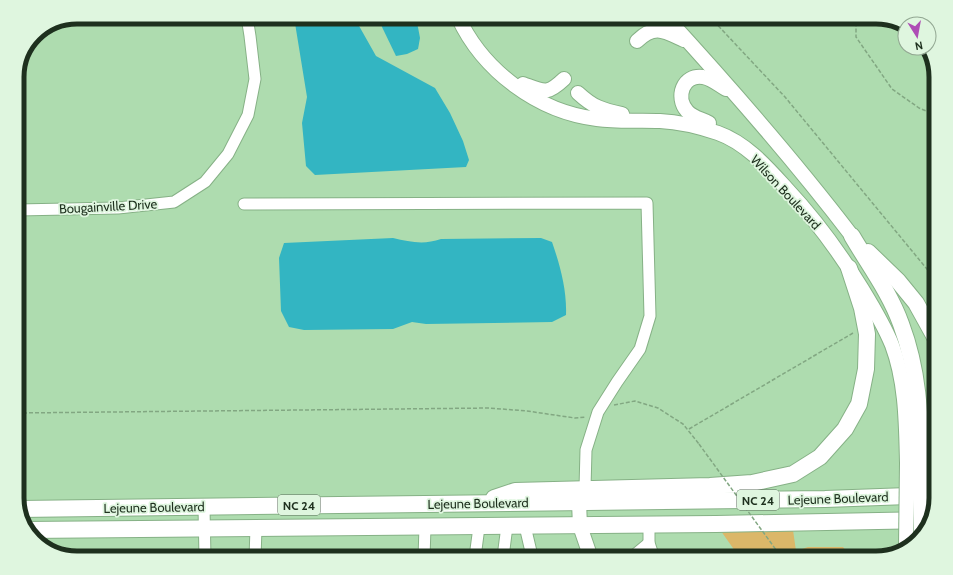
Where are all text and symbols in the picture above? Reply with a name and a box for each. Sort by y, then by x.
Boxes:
north arrow [897,16,937,56]
text: N [914,38,924,53]
street label: Wilson Boulevard [747,152,825,232]
street label: Bougainville Drive [59,195,158,217]
street label: Lejeune Boulevard [787,488,889,509]
road number: NC 24 [737,490,779,510]
street label: Lejeune Boulevard [427,494,529,513]
road number: NC 24 [278,495,320,515]
street label: Lejeune Boulevard [103,498,205,517]

